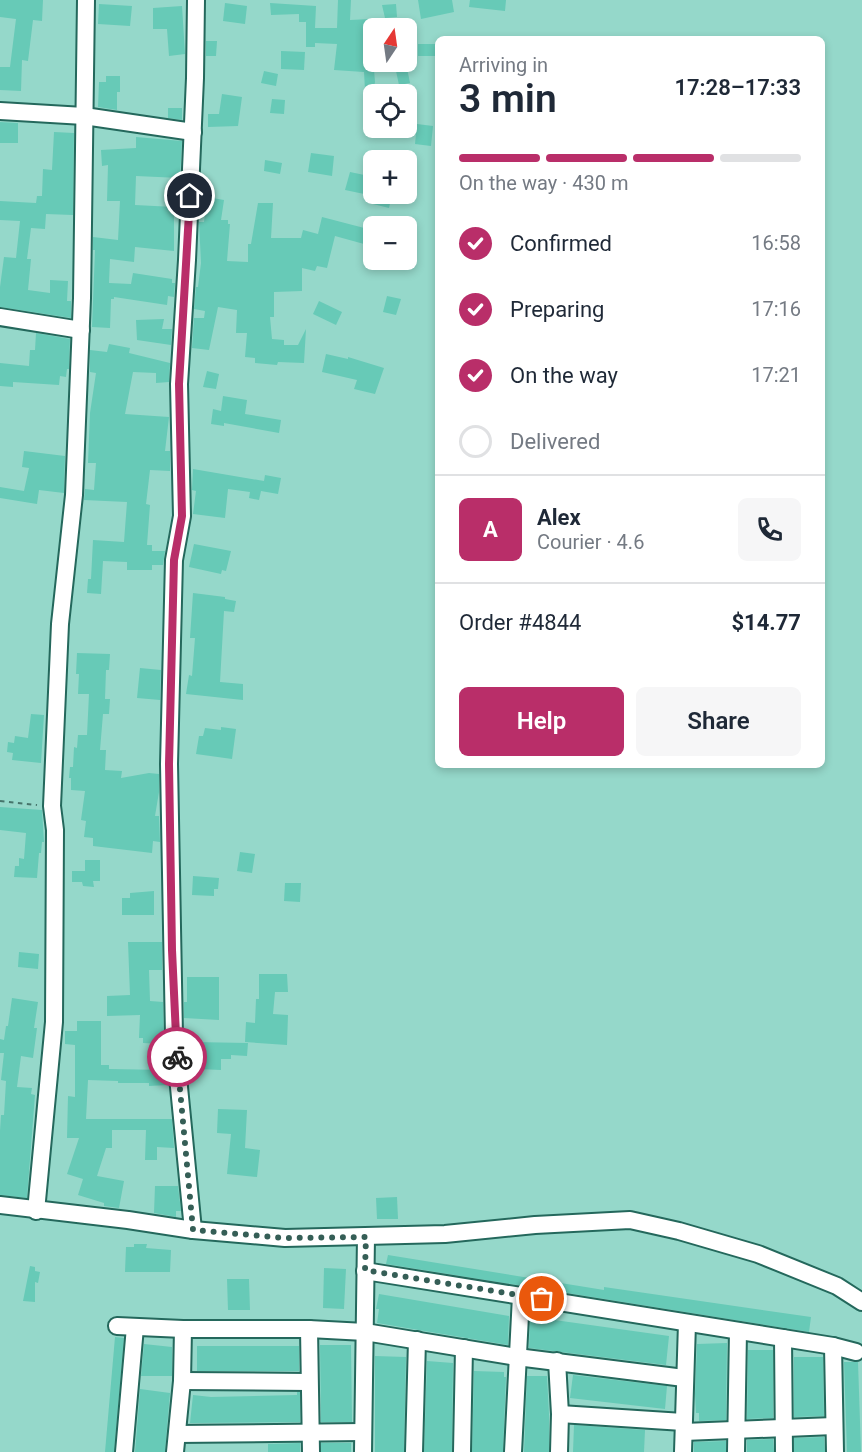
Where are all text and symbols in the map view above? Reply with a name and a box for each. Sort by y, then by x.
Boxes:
north arrow [363,18,417,72]
map controls [363,18,417,270]
text: Arriving in [459,53,548,77]
text: 17:28–17:33 [674,75,801,100]
text: 3 min [459,76,557,122]
button: locate [363,84,417,138]
button: + [363,150,417,204]
pin [164,170,215,221]
text: On the way · 430 m [459,171,628,195]
icon: home [173,179,206,212]
button: − [363,216,417,270]
icon: check [459,227,492,260]
text: Confirmed [510,231,612,256]
text: 16:58 [751,231,801,255]
icon: check [459,293,492,326]
text: Preparing [510,297,604,322]
text: 17:16 [751,297,801,321]
icon: check [459,359,492,392]
text: On the way [510,363,618,388]
text: 17:21 [751,363,801,387]
text: Delivered [510,429,600,454]
button: phone [738,498,801,561]
text: Alex [537,505,581,530]
text: A [483,517,498,542]
text: Courier · 4.6 [537,530,644,554]
text: Order #4844 [459,610,581,635]
text: $14.77 [732,610,801,635]
button: Help [459,687,624,756]
button: Share [636,687,801,756]
courier [147,1027,207,1087]
icon: bike [161,1041,194,1074]
pin [516,1273,567,1324]
icon: bag [525,1282,558,1315]

